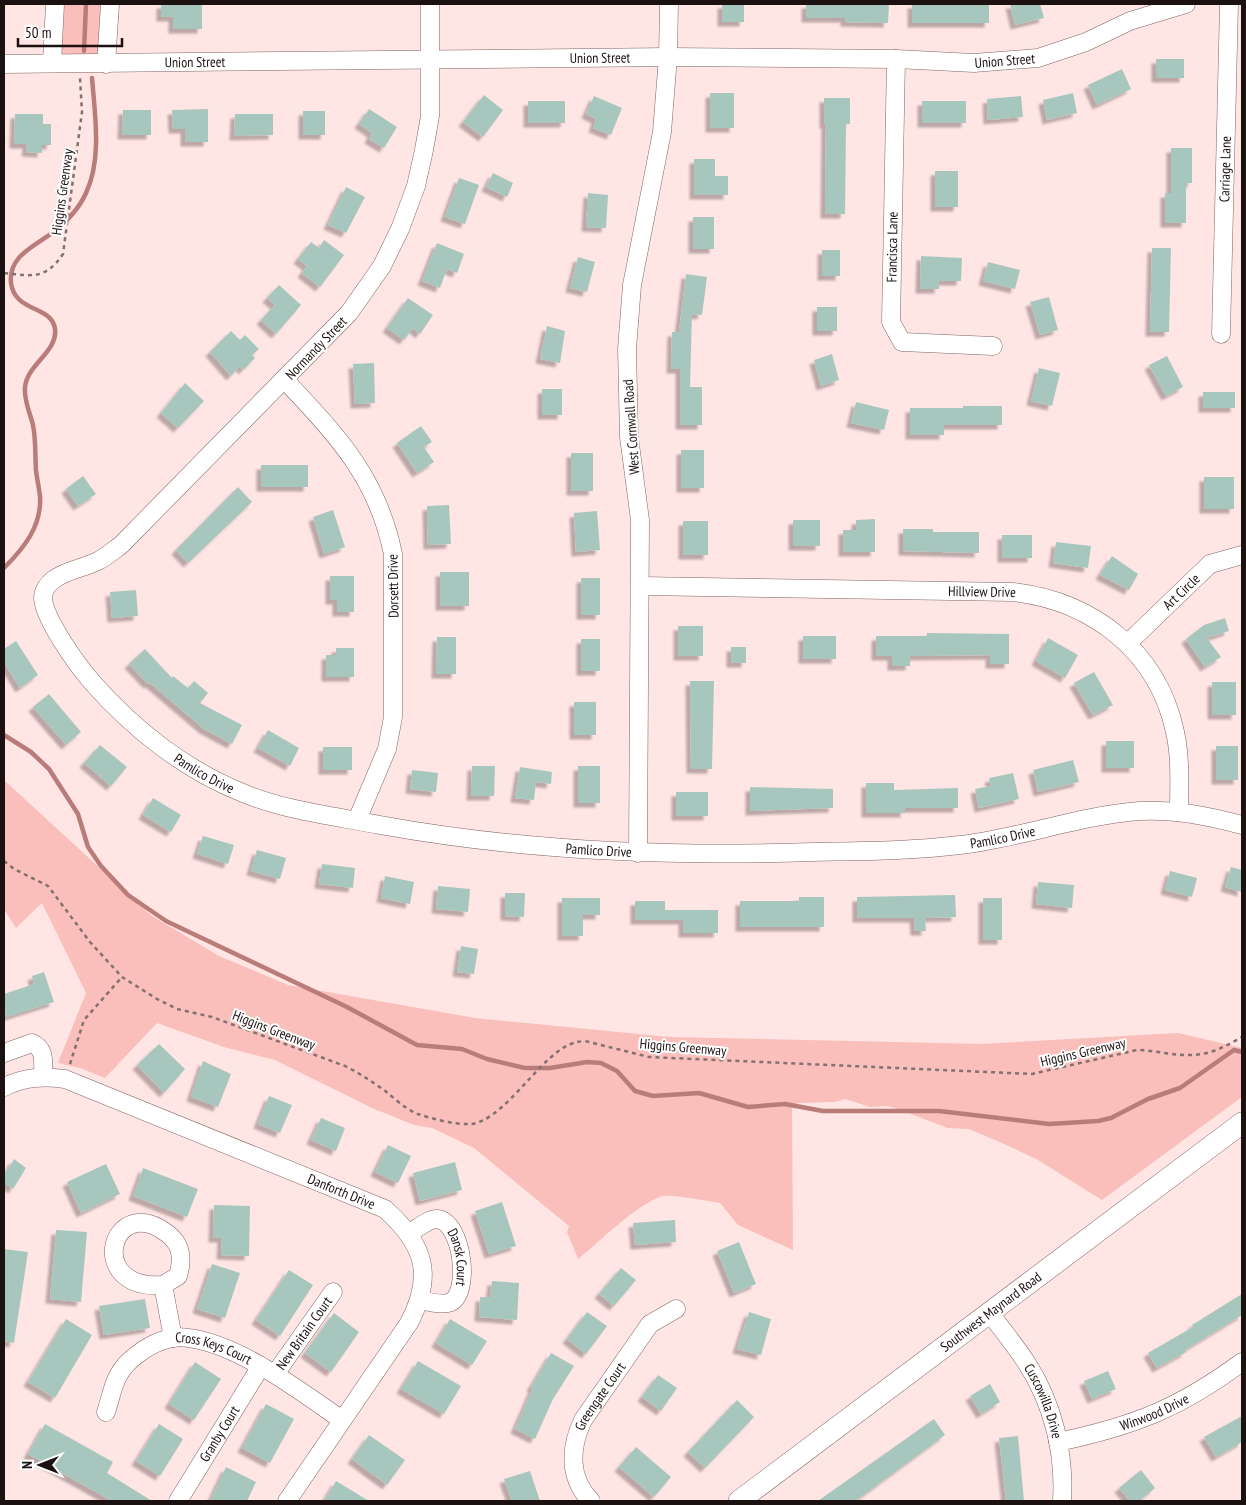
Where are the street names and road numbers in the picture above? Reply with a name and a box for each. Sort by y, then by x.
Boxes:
street label: Union Street [570,48,631,67]
street label: Union Street [974,49,1036,72]
street label: Union Street [165,53,226,71]
street label: Carriage Lane [1215,136,1235,202]
street label: Higgins Greenway [47,147,77,236]
street label: Francisca Lane [882,211,902,283]
street label: Normandy Street [281,312,351,383]
street label: West Cornwall Road [619,379,643,475]
street label: Dorsett Drive [383,554,403,618]
street label: Art Circle [1159,569,1204,614]
street label: Hillview Drive [948,582,1016,601]
street label: Pamlico Drive [170,749,237,797]
street label: Pamlico Drive [969,822,1037,853]
street label: Pamlico Drive [565,839,632,861]
street label: Higgins Greenway [230,1006,319,1054]
street label: Higgins Greenway [1039,1033,1128,1071]
street label: Higgins Greenway [639,1034,728,1060]
street label: Danforth Drive [305,1170,378,1213]
street label: Dansk Court [444,1225,471,1288]
street label: Southwest Maynard Road [937,1268,1045,1356]
street label: New Britain Court [272,1293,336,1373]
street label: Cross Keys Court [175,1328,255,1368]
street label: Greengate Court [570,1359,629,1433]
street label: Cuscowilla Drive [1020,1360,1066,1440]
street label: Winwood Drive [1118,1389,1192,1435]
street label: Granby Court [195,1402,243,1465]

